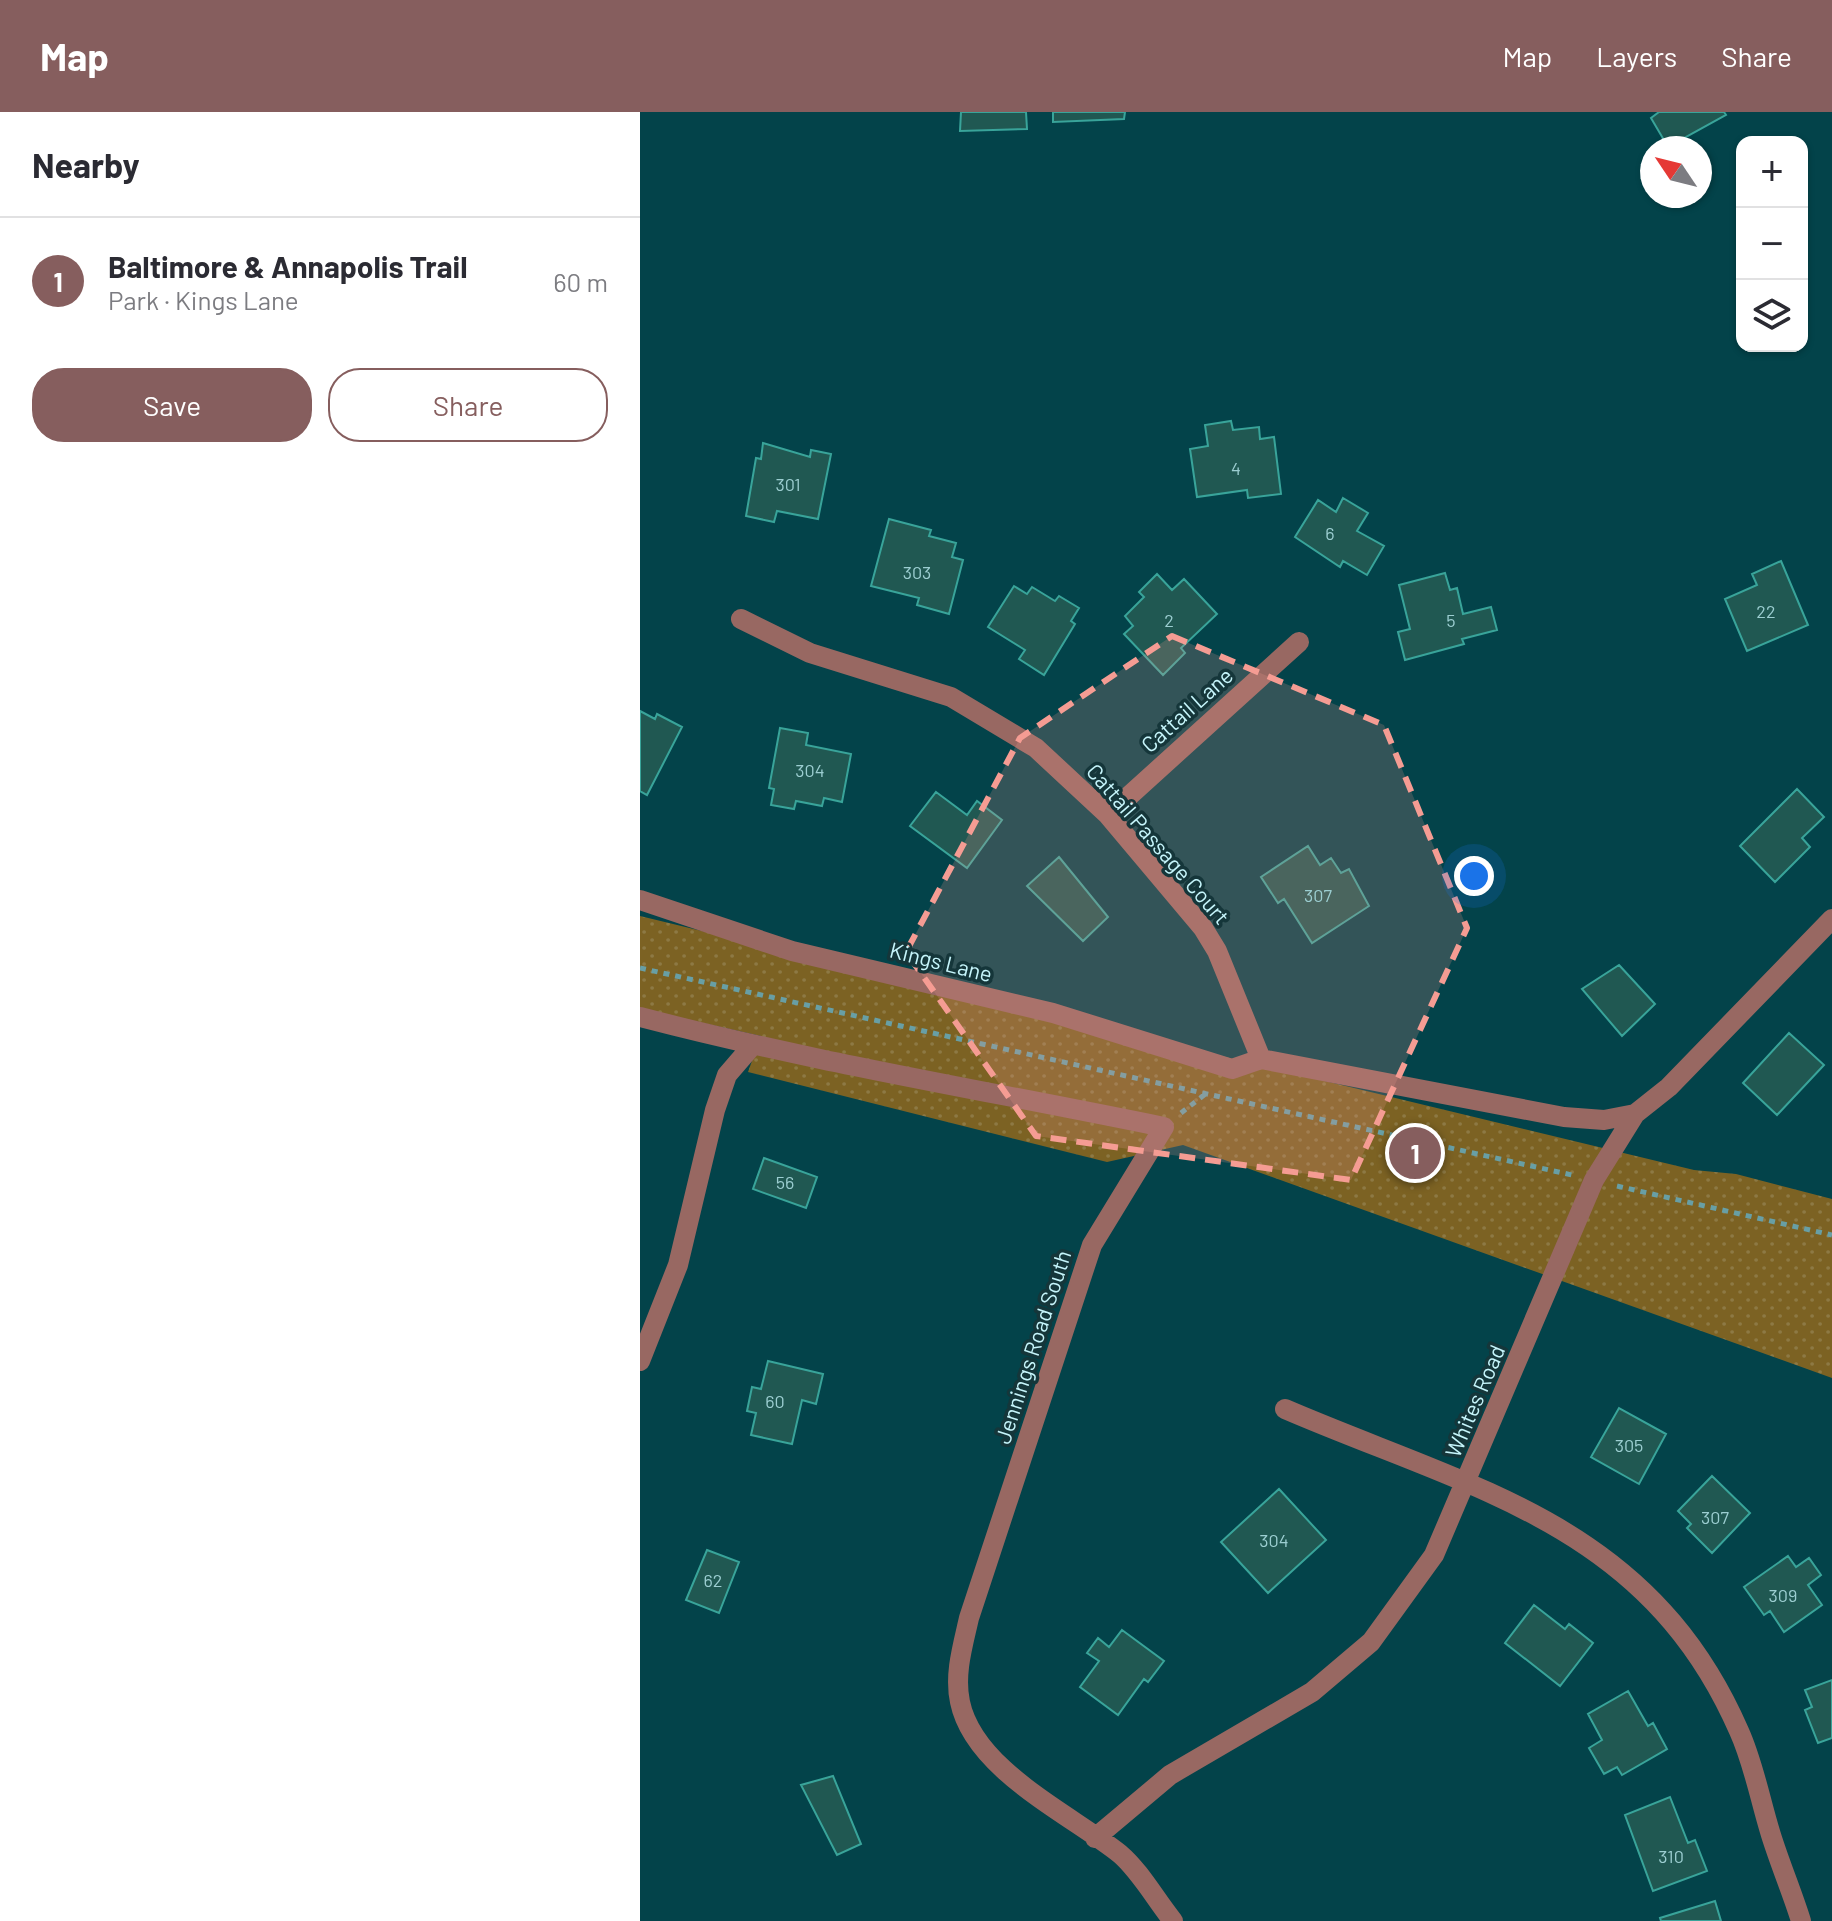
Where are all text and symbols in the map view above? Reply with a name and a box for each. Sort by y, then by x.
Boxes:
text: Map [40,33,109,79]
text: Map [1502,39,1552,73]
text: Layers [1596,39,1677,73]
text: Share [1721,39,1792,73]
north arrow [1640,136,1712,208]
map controls [1736,136,1808,352]
button: + [1736,136,1808,208]
text: Nearby [32,144,140,185]
button: − [1736,208,1808,280]
text: Baltimore & Annapolis Trail [108,248,467,284]
text: 1 [53,266,63,297]
text: 60 m [553,266,608,297]
button: layers [1736,280,1808,352]
text: Park · Kings Lane [108,284,299,315]
button: Save [32,368,312,442]
button: Share [328,368,608,442]
house number: 4 [1231,457,1241,479]
house number: 301 [775,473,801,495]
house number: 6 [1325,522,1335,544]
house number: 303 [903,561,931,583]
house number: 22 [1756,600,1776,622]
house number: 2 [1164,609,1174,631]
house number: 5 [1446,609,1456,631]
street label: Cattail Lane [1135,662,1237,757]
street label: Cattail Passage Court [1082,758,1236,929]
house number: 304 [795,759,825,781]
your location [1454,856,1494,896]
house number: 307 [1304,884,1332,906]
street label: Kings Lane [887,936,995,986]
pin: 1 [1389,1123,1441,1183]
house number: 56 [776,1171,794,1193]
street label: Jennings Road South [989,1247,1076,1447]
street label: Whites Road [1439,1340,1509,1461]
house number: 60 [765,1390,785,1412]
house number: 305 [1615,1434,1643,1456]
house number: 307 [1701,1506,1729,1528]
house number: 304 [1259,1529,1289,1551]
house number: 62 [704,1569,722,1591]
house number: 309 [1769,1584,1797,1606]
house number: 310 [1658,1845,1684,1867]

